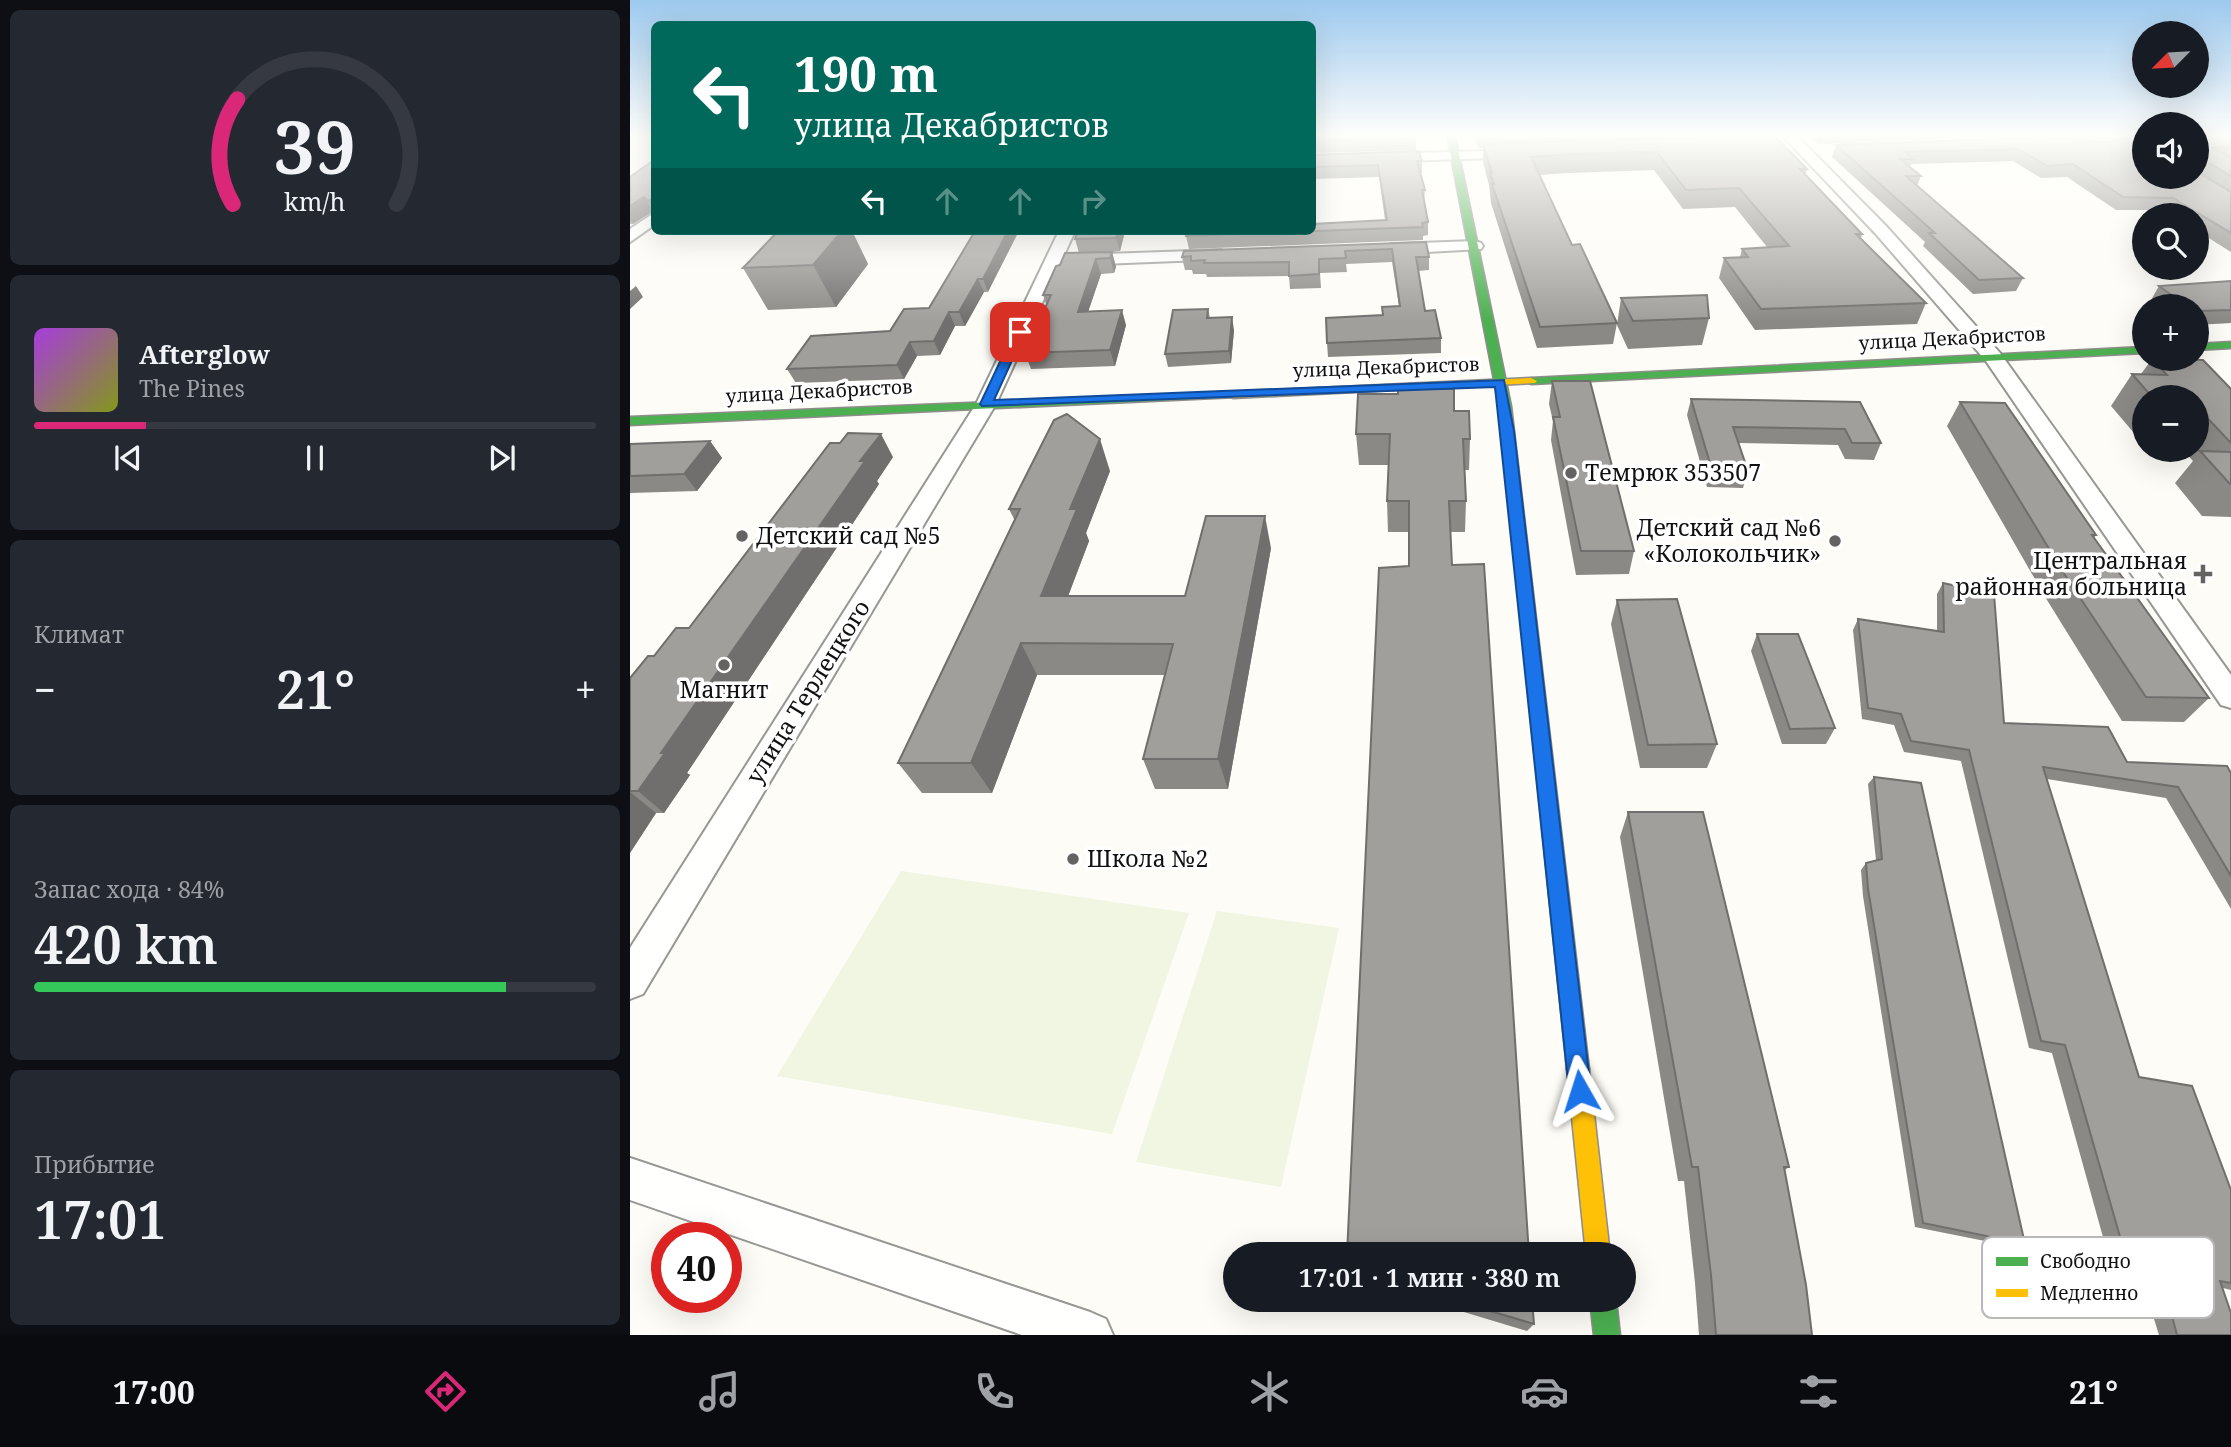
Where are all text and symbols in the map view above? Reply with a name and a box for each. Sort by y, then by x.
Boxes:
north arrow [2132,21,2208,98]
map controls [2132,21,2209,462]
text: 190 m [794,40,938,106]
icon: left [679,49,770,140]
text: 39 [274,96,356,195]
text: улица Декабристов [794,103,1109,146]
button: sound [2132,112,2209,189]
icon: left [855,182,893,220]
icon: ahead [928,182,966,220]
icon: ahead [1001,182,1039,220]
icon: right [1074,182,1112,220]
text: km/h [284,183,346,217]
button: search [2132,203,2209,280]
button: + [2132,294,2209,371]
pin [990,302,1050,362]
icon: arrive [1001,313,1039,351]
street label: улица Декабристов [1858,320,2046,356]
text: Afterglow [139,336,270,372]
street label: улица Декабристов [1292,351,1480,383]
text: The Pines [139,372,245,404]
street label: улица Декабристов [725,373,913,409]
button: − [2132,385,2209,462]
icon: previous [109,439,147,477]
icon: pause [296,439,334,477]
icon: next [483,439,521,477]
place label: Темрюк 353507 [1585,456,1761,488]
marker: Темрюк 353507 [1563,465,1579,481]
place label: Детский сад №6 «Колокольчик» [1636,511,1821,569]
place label: Детский сад №5 [756,519,941,551]
marker: Детский сад №5 [734,528,750,544]
marker: Детский сад №6 «Колокольчик» [1827,533,1843,549]
place label: Центральная районная больница [1955,544,2187,602]
marker: Центральная районная больница [2193,564,2213,584]
street label: улица Терлецкого [738,594,877,789]
text: Климат [34,618,124,650]
text: 21° [276,653,355,724]
marker: Магнит [716,657,732,673]
text: − [34,663,56,715]
text: + [575,663,596,715]
place label: Магнит [679,673,769,705]
place label: Школа №2 [1087,842,1208,874]
marker: Школа №2 [1065,851,1081,867]
text: Запас хода · 84% [34,873,224,905]
text: 420 km [34,908,218,979]
position arrow [1543,1054,1617,1128]
text: Прибытие [34,1148,155,1180]
text: 17:01 [34,1183,167,1254]
speed limit sign: 40 [651,1222,742,1313]
legend [1982,1237,2214,1318]
text: Свободно [2040,1248,2131,1274]
text: 17:01 · 1 мин · 380 m [1298,1259,1561,1295]
text: Медленно [2040,1280,2138,1306]
icon: directions [421,1367,470,1416]
icon: music [695,1367,744,1416]
icon: phone [970,1367,1019,1416]
icon: climate [1245,1367,1294,1416]
icon: car [1520,1367,1569,1416]
icon: filters [1794,1367,1843,1416]
text: 17:00 [113,1370,195,1413]
text: 21° [2069,1370,2118,1413]

